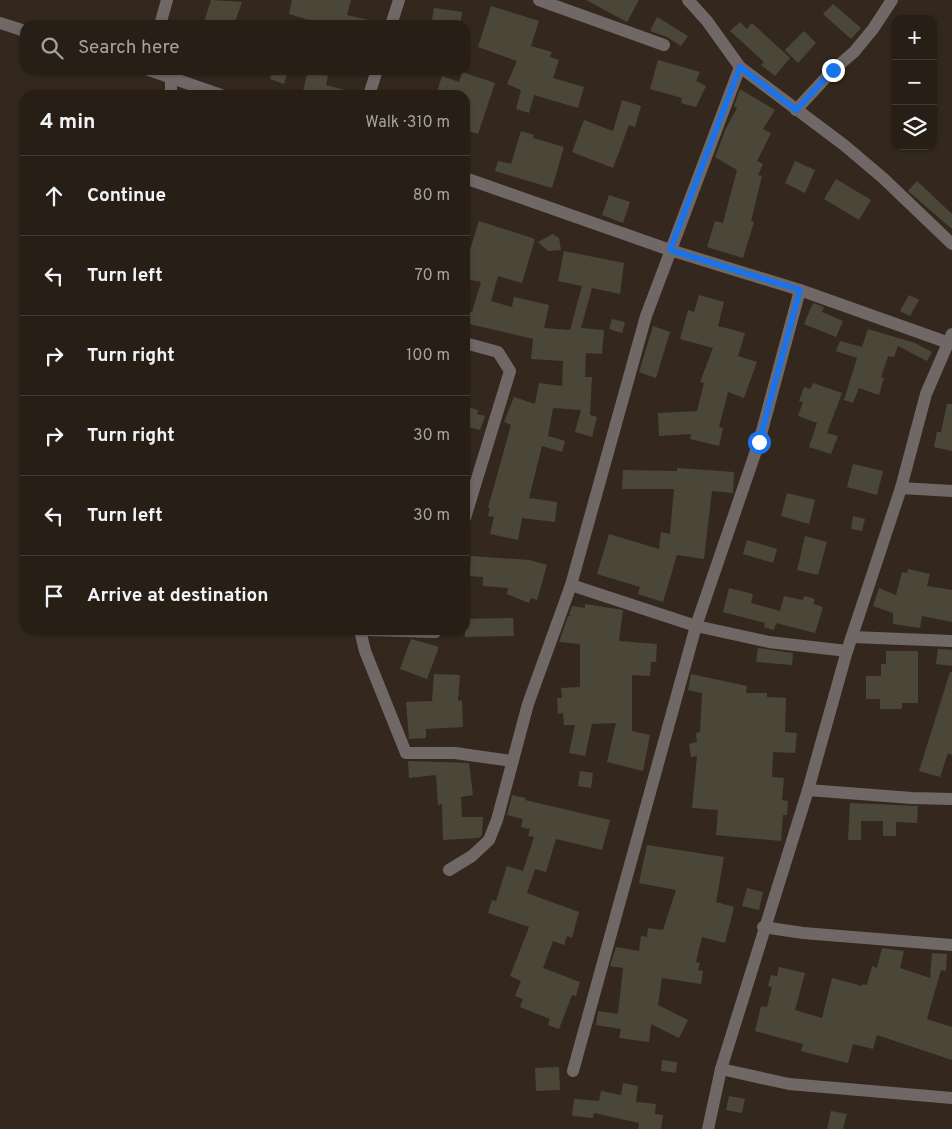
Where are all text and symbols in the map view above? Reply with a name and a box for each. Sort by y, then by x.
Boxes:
map controls [892,15,937,150]
button: + [892,15,937,60]
search box [20,20,470,75]
icon: search [38,34,66,62]
text: Search here [78,36,180,60]
route end [822,59,845,82]
button: − [892,60,937,105]
button: layers [892,105,937,150]
text: 4 min [40,109,96,136]
text: Walk · 310 m [365,113,450,133]
icon: ahead [40,182,68,210]
text: Continue [87,184,166,208]
text: 80 m [413,186,450,206]
icon: left [40,262,68,290]
text: Turn left [87,264,163,288]
text: 70 m [415,266,450,286]
icon: right [40,342,68,370]
text: Turn right [87,344,175,368]
text: 100 m [406,346,450,366]
icon: right [40,422,68,450]
text: Turn right [87,424,175,448]
text: 30 m [413,426,450,446]
route start [748,431,771,454]
icon: left [40,502,68,530]
text: Turn left [87,504,163,528]
text: 30 m [413,506,450,526]
icon: arrive [40,582,68,610]
text: Arrive at destination [87,584,268,608]

